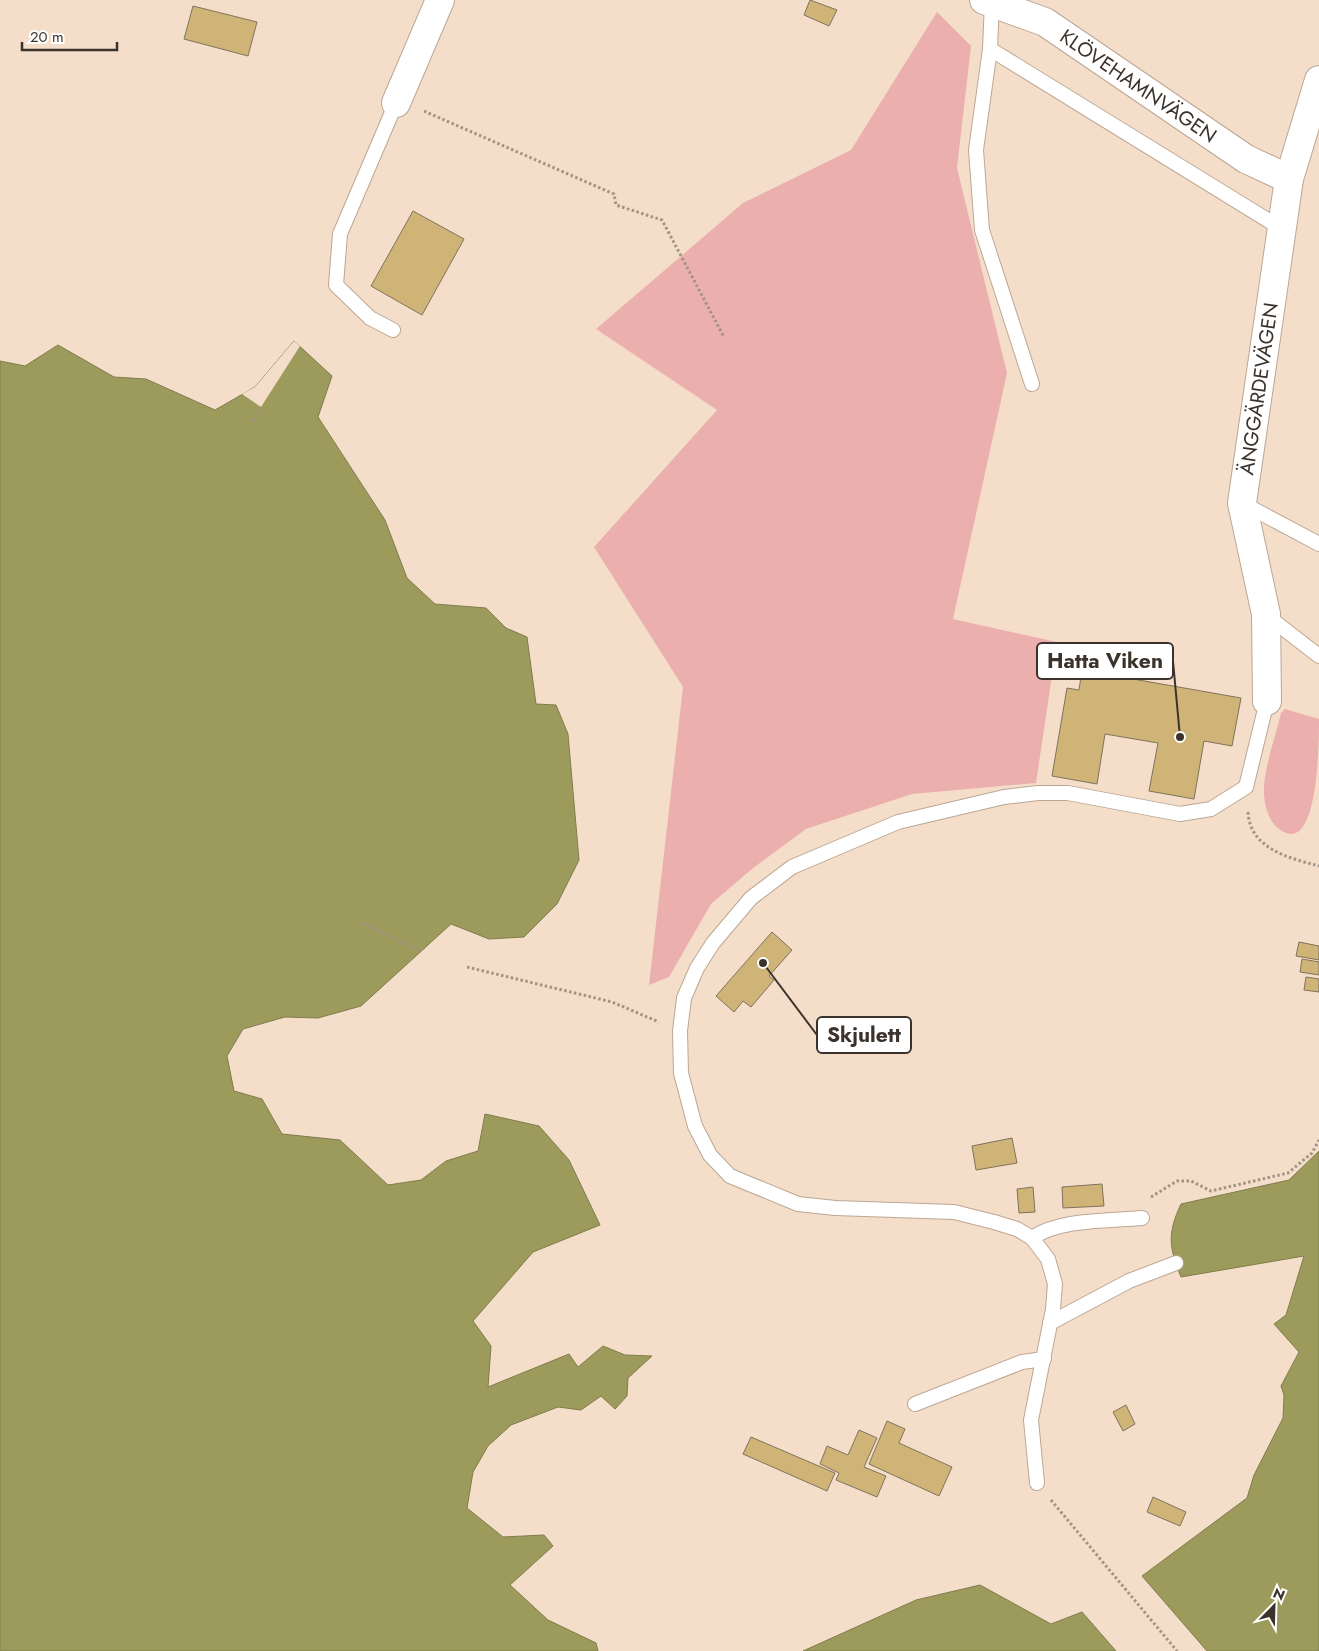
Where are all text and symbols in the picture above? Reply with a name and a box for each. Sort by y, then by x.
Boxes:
scale bar [22,20,118,52]
street label: KLÖVEHAMNVÄGEN [1054,22,1222,150]
text: 20 m [30,26,64,48]
street label: ÄNGGÄRDEVÄGEN [1232,301,1286,477]
callout: Hatta Viken [1037,643,1173,679]
text: Hatta Viken [1047,646,1163,676]
callout: Skjulett [817,1017,911,1053]
text: Skjulett [827,1020,901,1050]
north arrow [1249,1581,1299,1631]
text: N [1270,1583,1288,1605]

